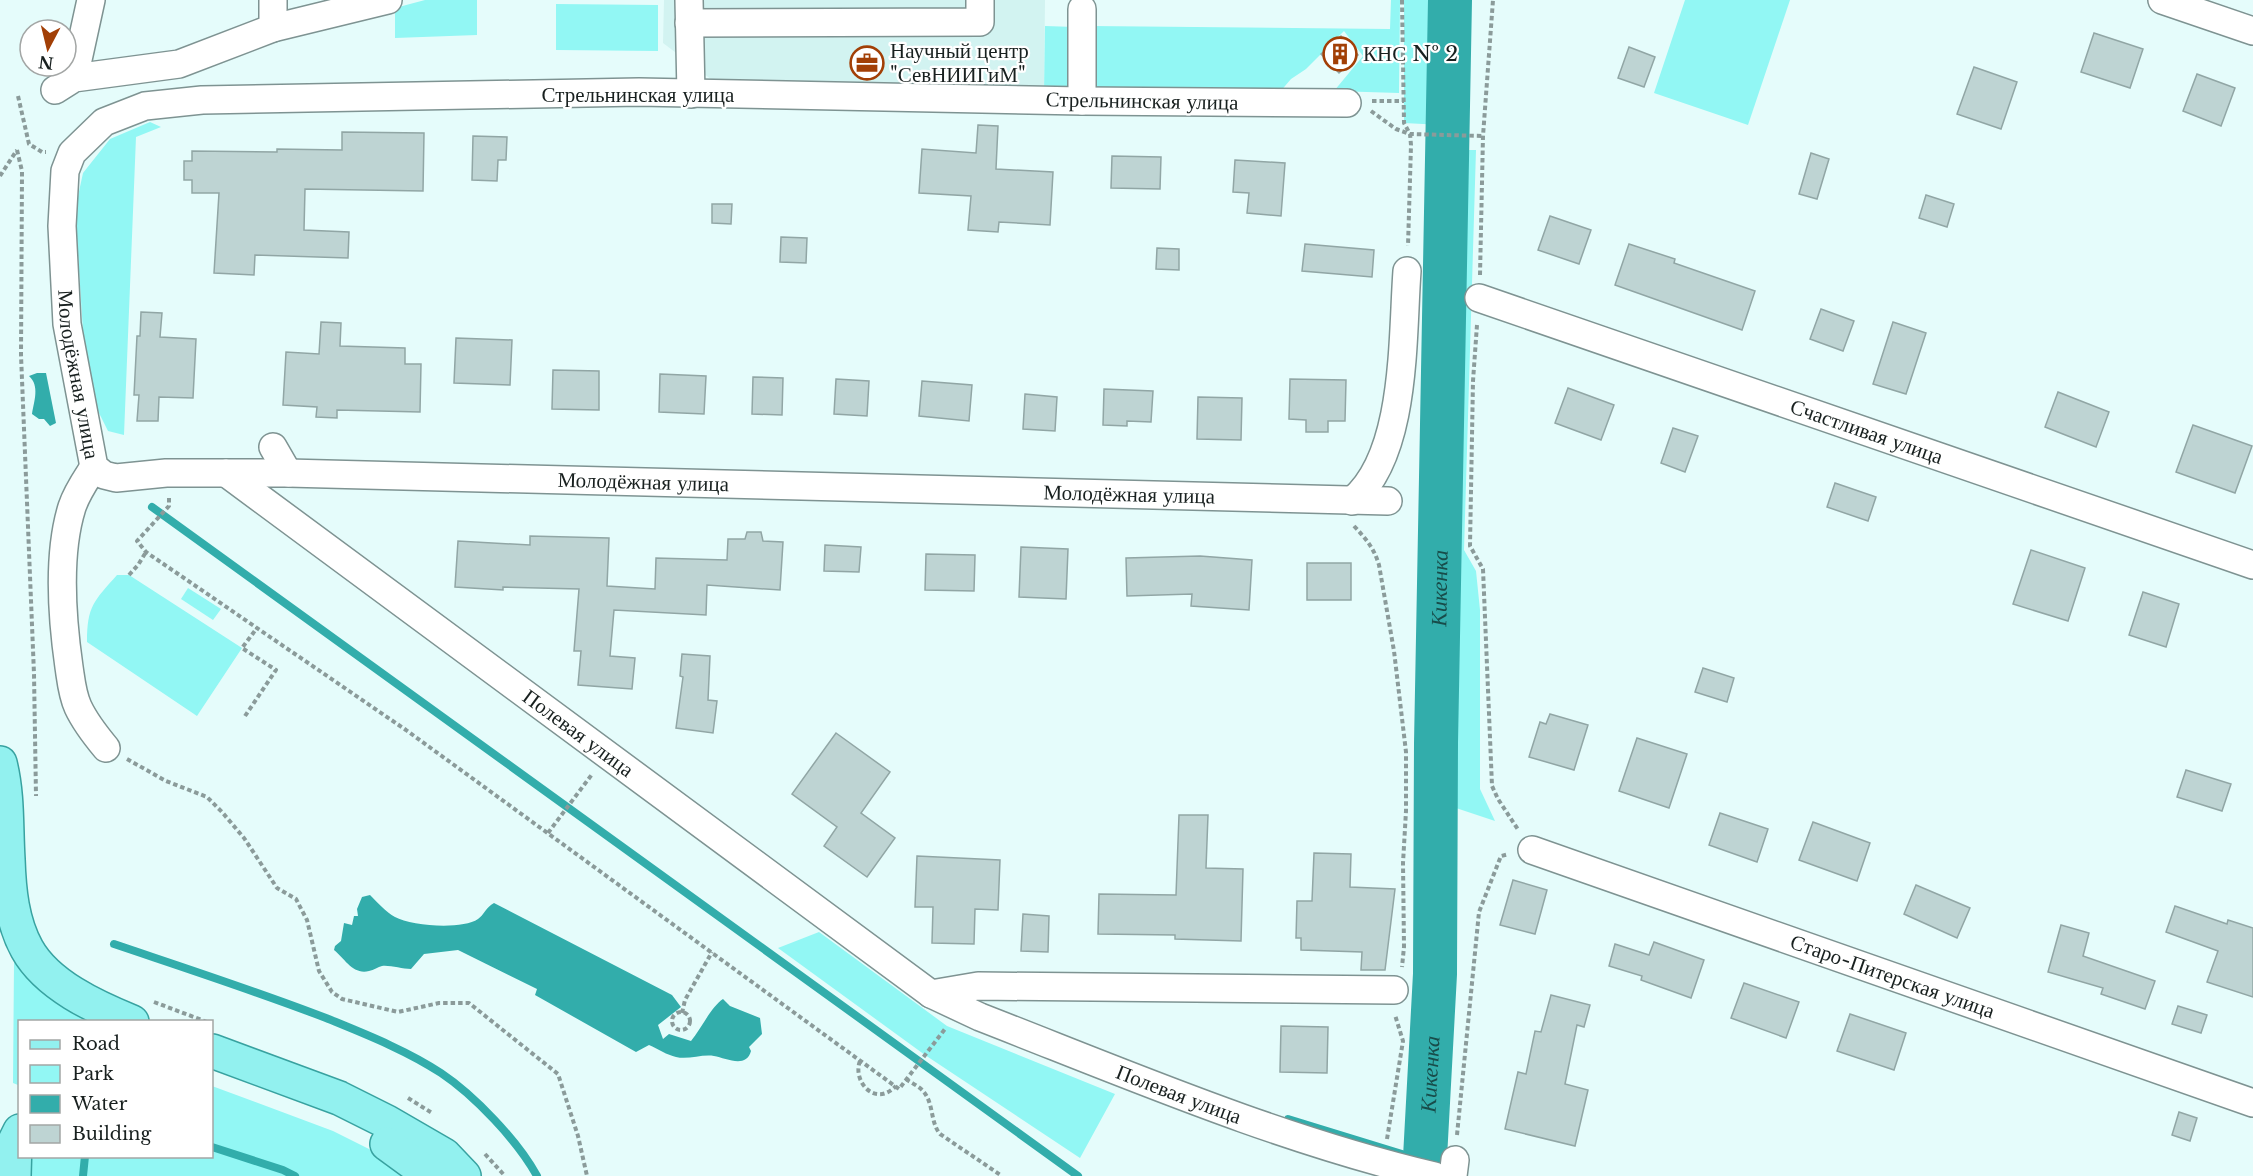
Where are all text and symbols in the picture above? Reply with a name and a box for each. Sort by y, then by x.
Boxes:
north arrow [18,18,78,78]
building icon: КНС № 2 [1322,36,1358,72]
place label: Научный центр "СевНИИГиМ" [890,38,1029,88]
place label: КНС № 2 [1363,41,1458,67]
office icon: Научный центр "СевНИИГиМ" [849,45,885,81]
text: N [37,52,55,74]
street label: Стрельнинская улица [542,82,735,108]
street label: Стрельнинская улица [1045,86,1239,116]
street label: Молодёжная улица [52,289,105,462]
street label: Счастливая улица [1787,393,1947,470]
street label: Молодёжная улица [557,467,730,497]
street label: Молодёжная улица [1043,479,1216,510]
water label: Кикенка [1425,550,1453,628]
street label: Полевая улица [518,684,640,783]
street label: Старо-Питерская улица [1787,929,1999,1025]
legend [18,1020,213,1158]
text: Road [72,1033,120,1055]
water label: Кикенка [1414,1035,1445,1114]
street label: Полевая улица [1112,1059,1245,1130]
text: Park [72,1063,114,1085]
text: Water [71,1093,128,1115]
text: Building [72,1123,151,1145]

